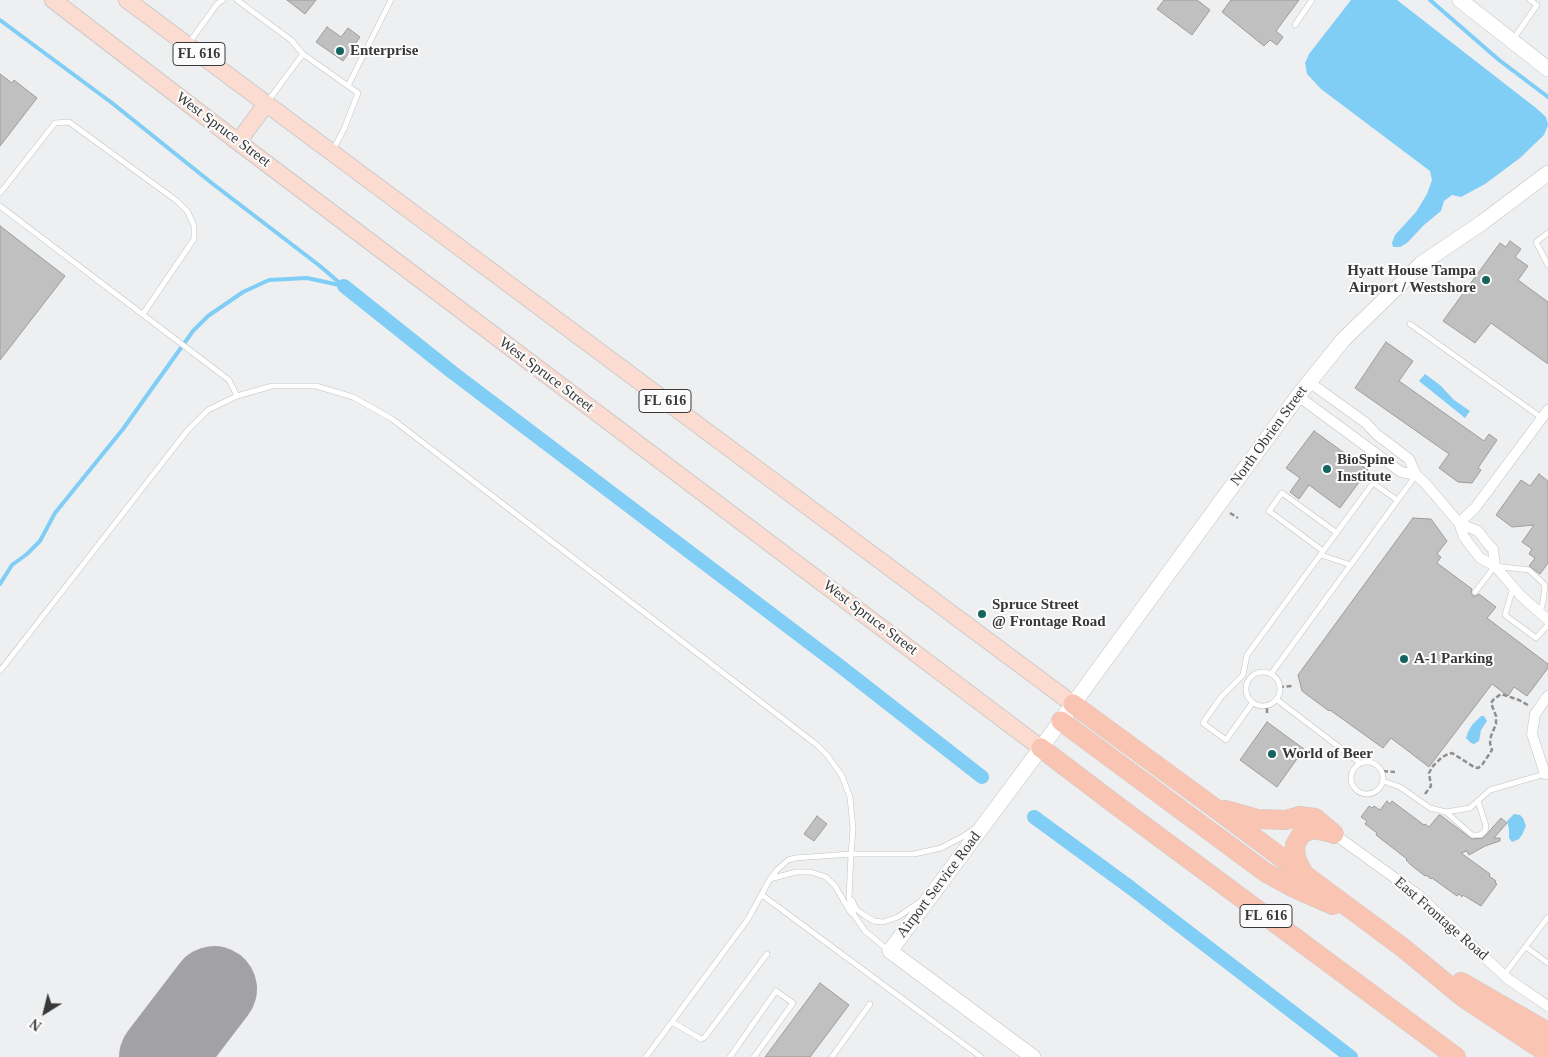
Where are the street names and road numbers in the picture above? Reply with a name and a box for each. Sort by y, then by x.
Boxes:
road number: FL 616 [173,42,225,66]
street label: West Spruce Street [172,89,274,171]
street label: West Spruce Street [495,334,597,416]
street label: North Obrien Street [1227,383,1311,489]
road number: FL 616 [639,390,691,412]
street label: West Spruce Street [819,577,921,659]
street label: Airport Service Road [893,828,985,942]
street label: East Frontage Road [1390,873,1492,965]
road number: FL 616 [1240,904,1292,928]

